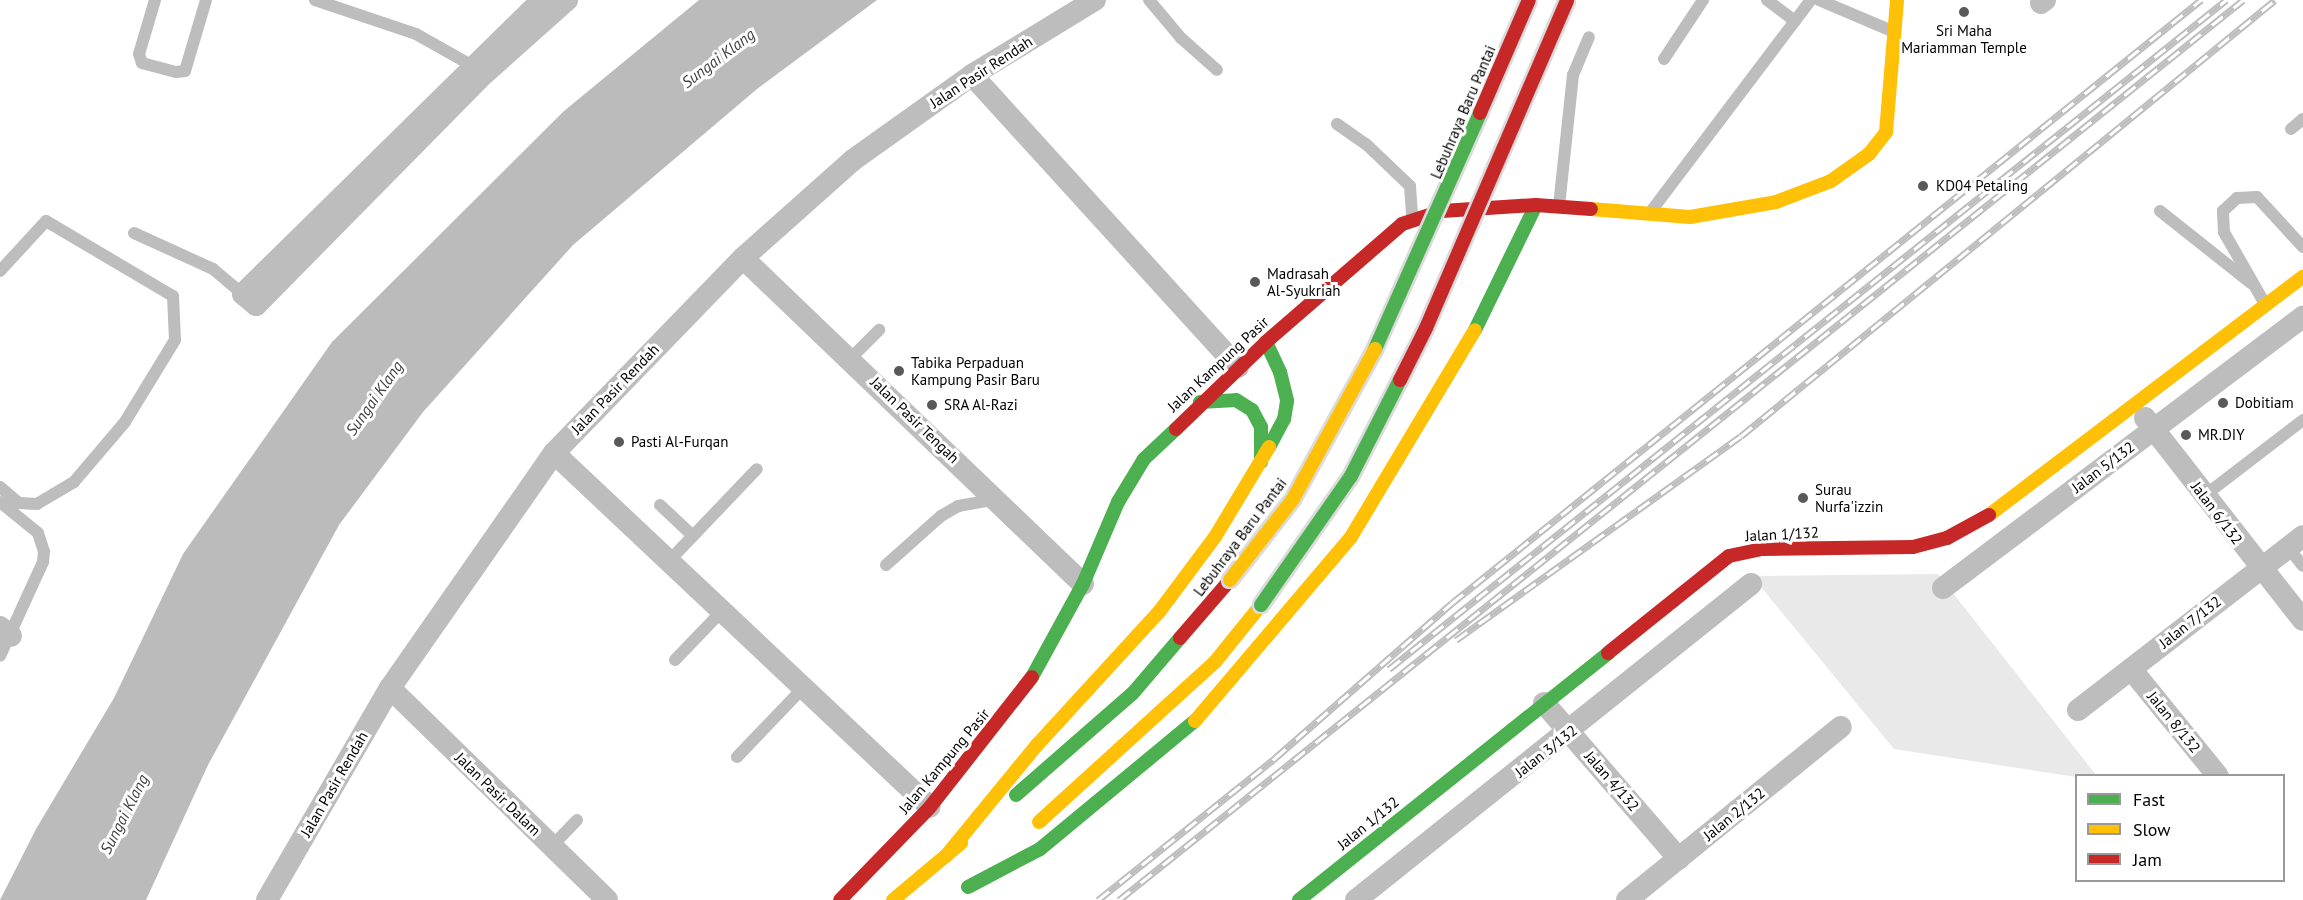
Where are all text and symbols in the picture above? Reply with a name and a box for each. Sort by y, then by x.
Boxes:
marker: Sri Maha Mariamman Temple [1957,5,1971,19]
place label: Sri Maha Mariamman Temple [1901,21,2027,56]
water label: Sungai Klang [678,24,758,92]
street label: Jalan Pasir Rendah [926,32,1036,112]
street label: Lebuhraya Baru Pantai [1427,43,1499,181]
marker: KD04 Petaling [1914,177,1932,195]
place label: KD04 Petaling [1936,177,2028,195]
place label: Madrasah Al-Syukriah [1267,264,1341,299]
marker: Madrasah Al-Syukriah [1248,275,1262,289]
street label: Jalan Kampung Pasir [1164,313,1272,415]
street label: Jalan Pasir Rendah [567,340,663,438]
place label: Tabika Perpaduan Kampung Pasir Baru [911,353,1040,388]
water label: Sungai Klang [341,357,407,439]
marker: Tabika Perpaduan Kampung Pasir Baru [892,364,906,378]
street label: Jalan Pasir Tengah [867,373,963,467]
place label: Dobitiam [2235,394,2294,412]
place label: SRA Al-Razi [944,396,1019,414]
marker: Dobitiam [2216,396,2230,410]
marker: SRA Al-Razi [925,398,939,412]
place label: MR.DIY [2198,426,2245,444]
marker: MR.DIY [2179,428,2193,442]
place label: Pasti Al-Furqan [631,433,729,451]
marker: Pasti Al-Furqan [612,435,626,449]
street label: Jalan 5/132 [2068,438,2138,496]
street label: Lebuhraya Baru Pantai [1190,474,1290,600]
street label: Jalan 6/132 [2188,478,2246,548]
place label: Surau Nurfa'izzin [1815,480,1883,515]
marker: Surau Nurfa'izzin [1796,491,1810,505]
street label: Jalan 1/132 [1745,523,1819,545]
street label: Jalan 7/132 [2155,592,2225,652]
street label: Jalan 8/132 [2144,688,2204,756]
street label: Jalan Kampung Pasir [895,705,993,817]
street label: Jalan 3/132 [1511,721,1581,781]
street label: Jalan Pasir Rendah [297,728,371,840]
street label: Jalan 4/132 [1581,747,1643,815]
street label: Jalan Pasir Dalam [452,749,544,839]
water label: Sungai Klang [96,771,152,857]
legend [2075,774,2285,882]
street label: Jalan 2/132 [1700,784,1768,844]
text: Fast [2133,788,2165,811]
street label: Jalan 1/132 [1334,793,1402,853]
text: Slow [2133,818,2171,841]
text: Jam [2133,848,2162,871]

